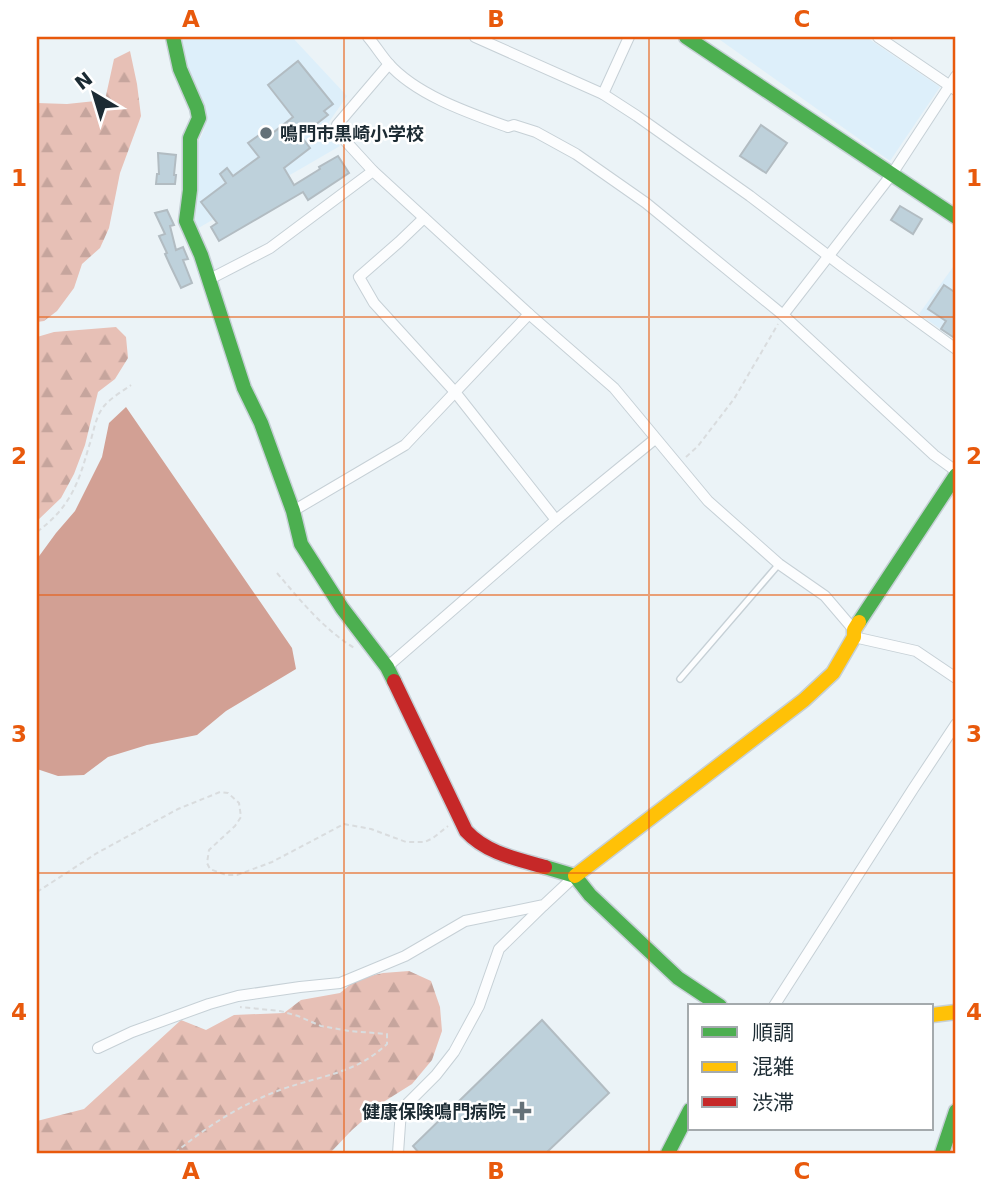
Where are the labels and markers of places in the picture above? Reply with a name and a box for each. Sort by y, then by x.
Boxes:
place label: 鳴門市黒崎小学校 [280,123,424,144]
marker: 鳴門市黒崎小学校 [258,125,274,141]
place label: 健康保険鳴門病院 [362,1101,506,1122]
marker: 健康保険鳴門病院 [512,1101,532,1121]

